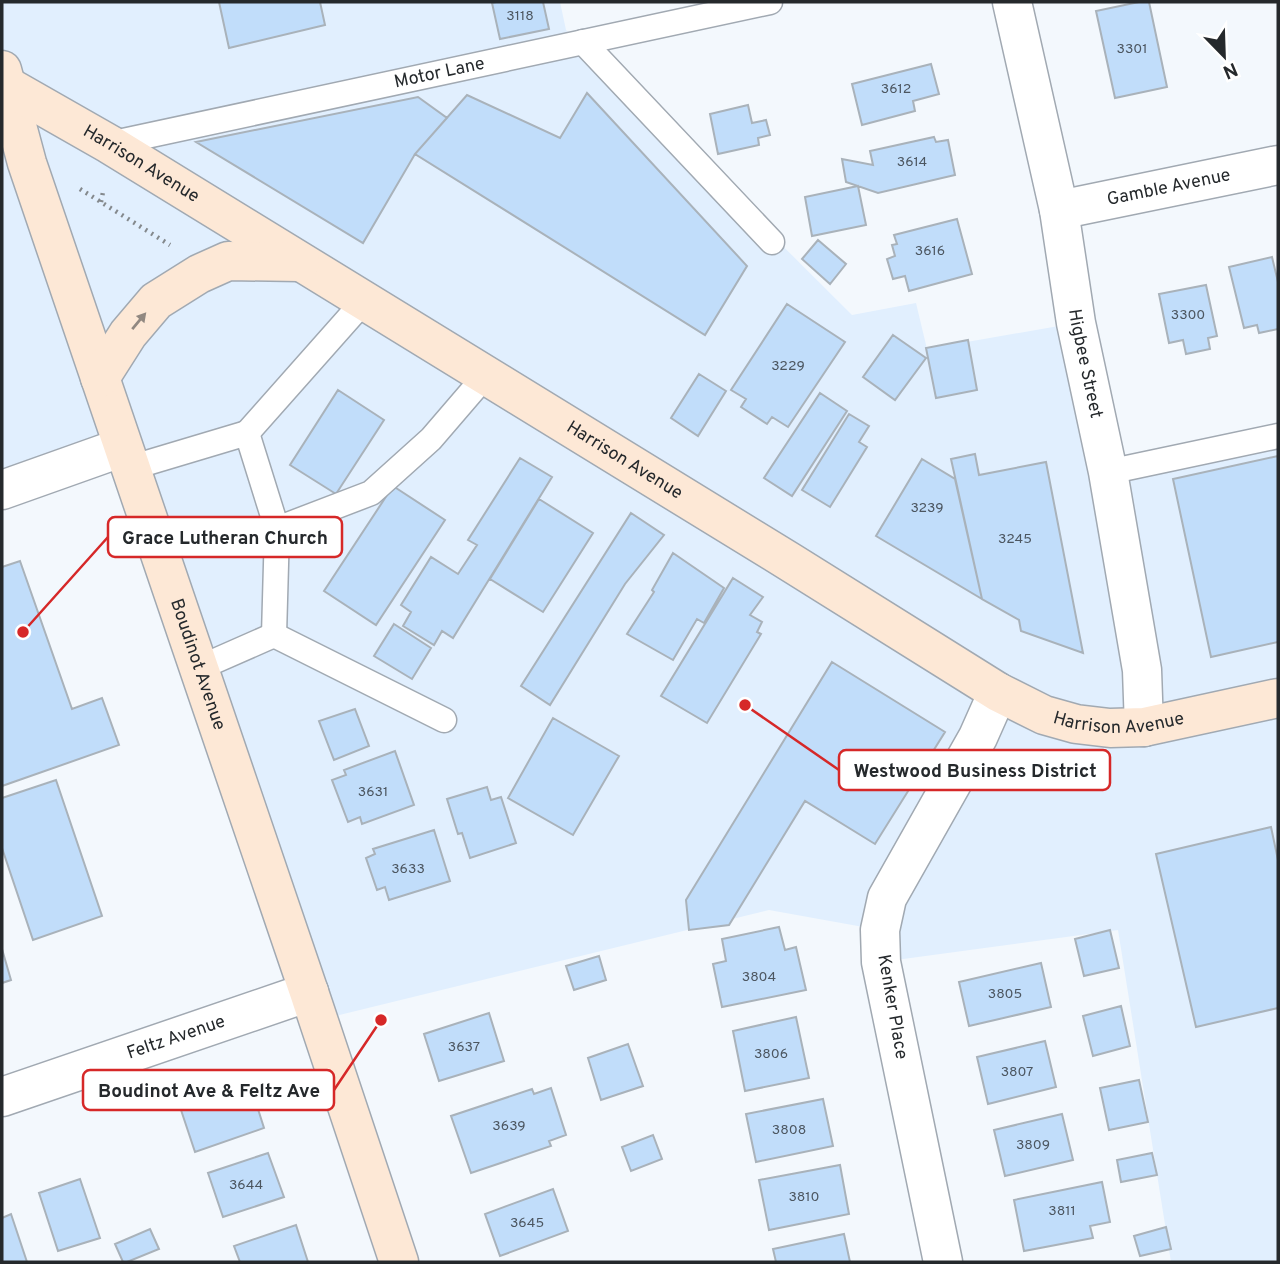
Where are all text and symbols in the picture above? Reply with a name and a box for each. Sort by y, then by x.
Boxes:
house number: 3118 [506,8,534,25]
north arrow [1189,21,1259,91]
house number: 3301 [1117,41,1147,58]
street label: Motor Lane [392,52,487,94]
text: N [1219,56,1241,84]
house number: 3612 [881,81,911,98]
street label: Harrison Avenue [79,120,204,208]
house number: 3614 [897,154,927,171]
street label: Gamble Avenue [1105,164,1233,211]
house number: 3616 [915,243,945,260]
street label: Higbee Street [1063,307,1108,420]
house number: 3300 [1171,307,1205,324]
one-way arrow [131,313,146,331]
house number: 3229 [771,358,805,375]
street label: Harrison Avenue [562,416,687,505]
house number: 3239 [910,500,944,517]
callout: Grace Lutheran Church [108,517,342,557]
text: Grace Lutheran Church [122,527,328,551]
house number: 3245 [998,531,1032,548]
street label: Boudinot Avenue [165,596,231,733]
street label: Harrison Avenue [1050,707,1186,740]
callout: Westwood Business District [839,750,1110,790]
text: Westwood Business District [853,760,1097,784]
house number: 3631 [358,784,388,801]
house number: 3633 [391,861,425,878]
street label: Kenker Place [871,953,913,1061]
house number: 3804 [742,969,776,986]
house number: 3805 [988,986,1022,1003]
street label: Feltz Avenue [124,1010,228,1065]
house number: 3637 [448,1039,480,1056]
house number: 3806 [754,1046,788,1063]
house number: 3807 [1001,1064,1033,1081]
callout: Boudinot Ave & Feltz Ave [83,1070,334,1110]
text: Boudinot Ave & Feltz Ave [98,1080,320,1104]
house number: 3639 [492,1118,526,1135]
house number: 3808 [772,1122,806,1139]
house number: 3809 [1016,1137,1050,1154]
house number: 3644 [229,1177,263,1194]
house number: 3810 [788,1189,820,1206]
house number: 3811 [1048,1203,1076,1220]
house number: 3645 [510,1215,544,1232]

